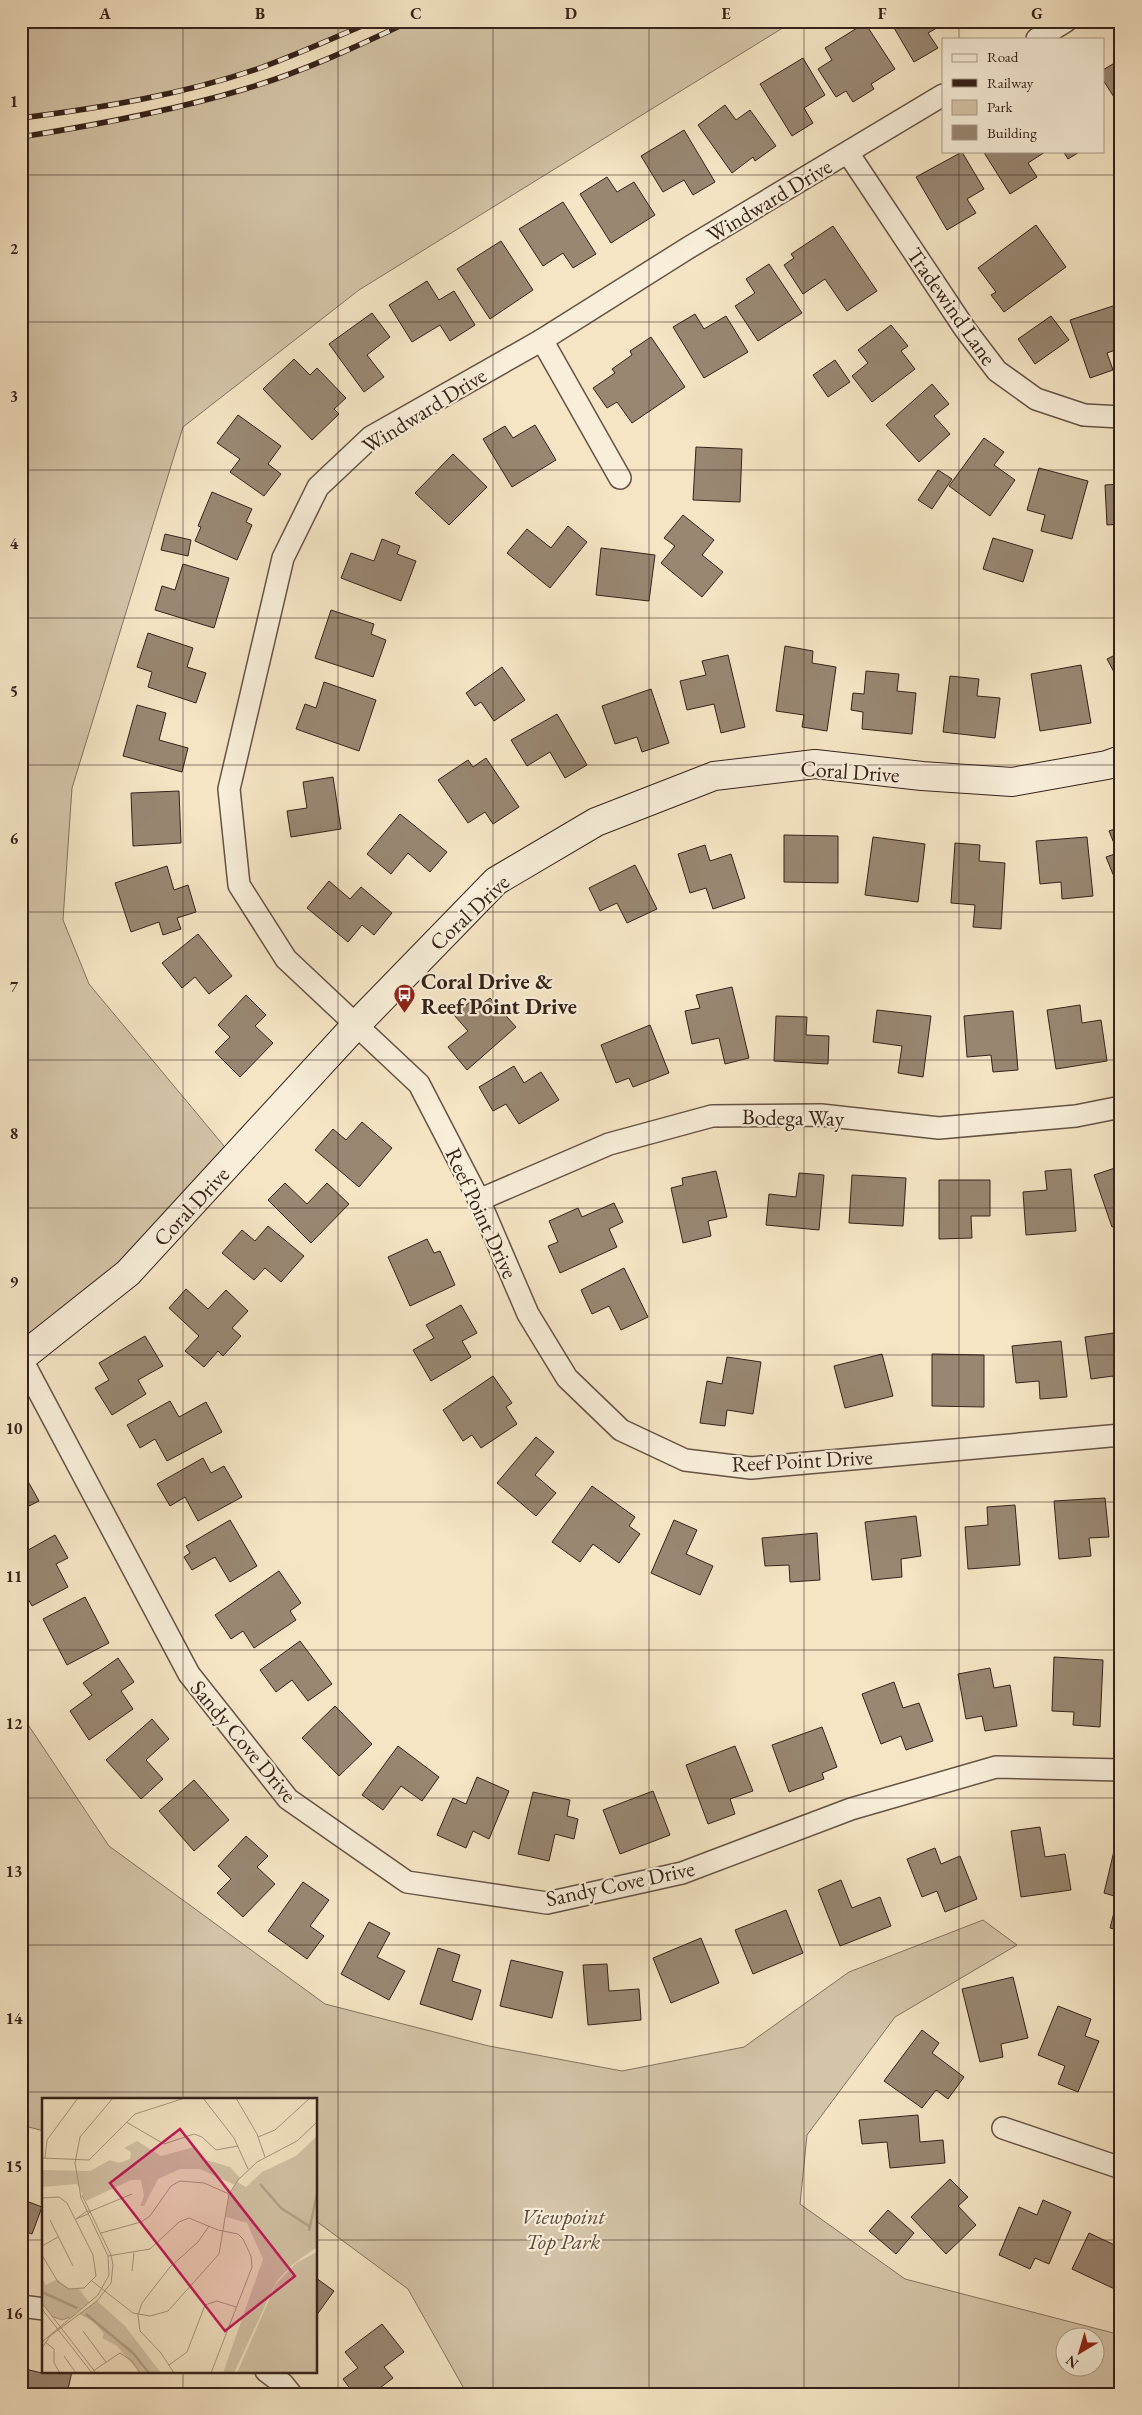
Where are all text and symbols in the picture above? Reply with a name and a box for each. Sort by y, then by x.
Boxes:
text: A [98,3,111,24]
text: B [255,3,265,24]
text: C [410,3,422,24]
text: D [565,3,577,24]
text: E [721,3,731,24]
text: F [878,3,887,24]
text: G [1031,3,1043,24]
legend [942,38,1104,152]
text: Road [987,47,1019,66]
text: Railway [987,73,1034,92]
text: 1 [10,91,18,112]
text: Park [987,97,1014,116]
text: Building [987,123,1037,142]
street label: Windward Drive [701,151,838,249]
text: 2 [10,238,19,259]
street label: Tradewind Lane [900,242,1003,371]
street label: Windward Drive [357,360,492,460]
text: 3 [10,386,18,407]
text: 4 [10,533,19,554]
text: 5 [10,681,18,702]
street label: Coral Drive [799,754,901,789]
text: 6 [10,828,19,849]
street label: Coral Drive [423,868,516,957]
place label: Coral Drive & Reef Point Drive [421,967,577,1021]
text: 7 [10,976,19,997]
bus stop icon: Coral Drive & Reef Point Drive [393,982,417,1013]
street label: Bodega Way [742,1102,845,1133]
text: 8 [10,1123,18,1144]
street label: Reef Point Drive [439,1143,525,1284]
street label: Coral Drive [147,1160,236,1253]
text: 9 [10,1271,19,1292]
text: 10 [6,1418,23,1439]
street label: Reef Point Drive [731,1442,874,1479]
text: 11 [6,1566,22,1587]
street label: Sandy Cove Drive [184,1674,304,1809]
text: 12 [6,1713,23,1734]
street label: Sandy Cove Drive [543,1854,697,1913]
text: 13 [6,1861,22,1882]
text: 14 [6,2008,23,2029]
inset map [42,2098,318,2372]
text: 15 [6,2156,22,2177]
park label: Viewpoint Top Park [521,2202,607,2256]
text: 16 [6,2303,23,2324]
north arrow [1054,2328,1104,2378]
text: N [1061,2351,1082,2373]

